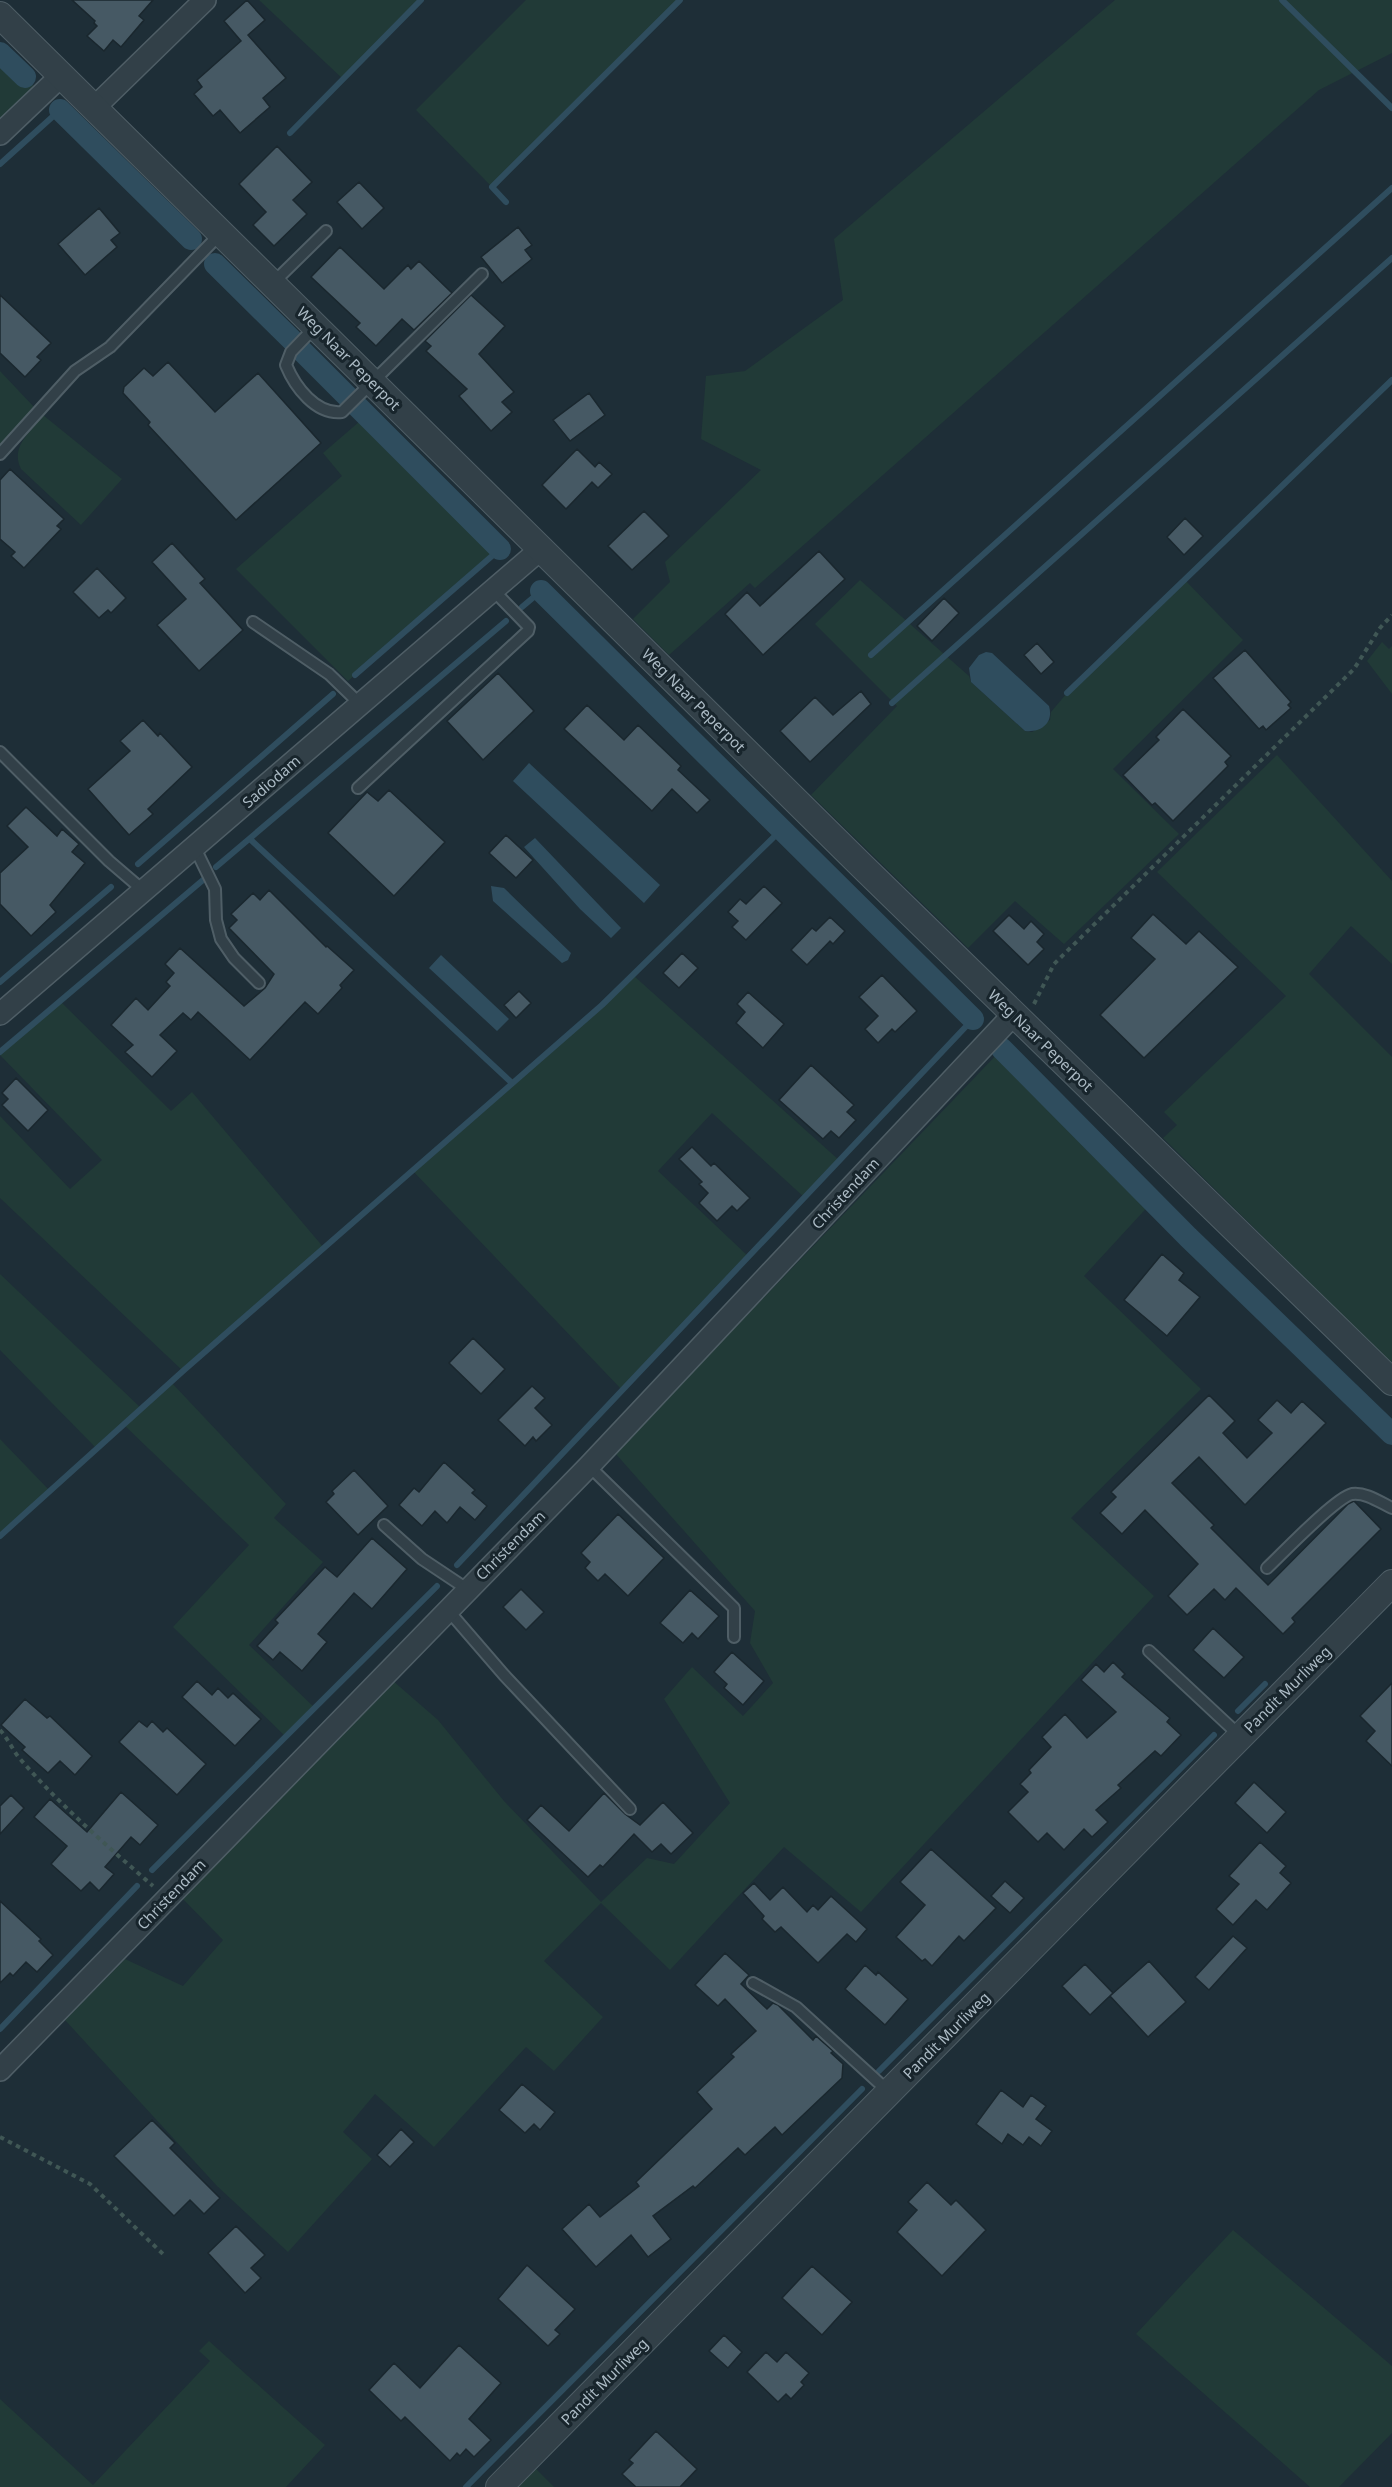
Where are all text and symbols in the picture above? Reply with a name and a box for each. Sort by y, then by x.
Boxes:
street label: Weg Naar Peperpot [293,302,406,415]
street label: Weg Naar Peperpot [638,644,751,757]
street label: Sadiodam [238,750,304,812]
street label: Weg Naar Peperpot [984,985,1098,1096]
street label: Christendam [807,1153,883,1233]
street label: Christendam [471,1506,549,1584]
street label: Pandit Murliweg [1239,1641,1335,1737]
street label: Christendam [132,1854,210,1934]
street label: Pandit Murliweg [898,1987,994,2083]
street label: Pandit Murliweg [556,2333,652,2429]

